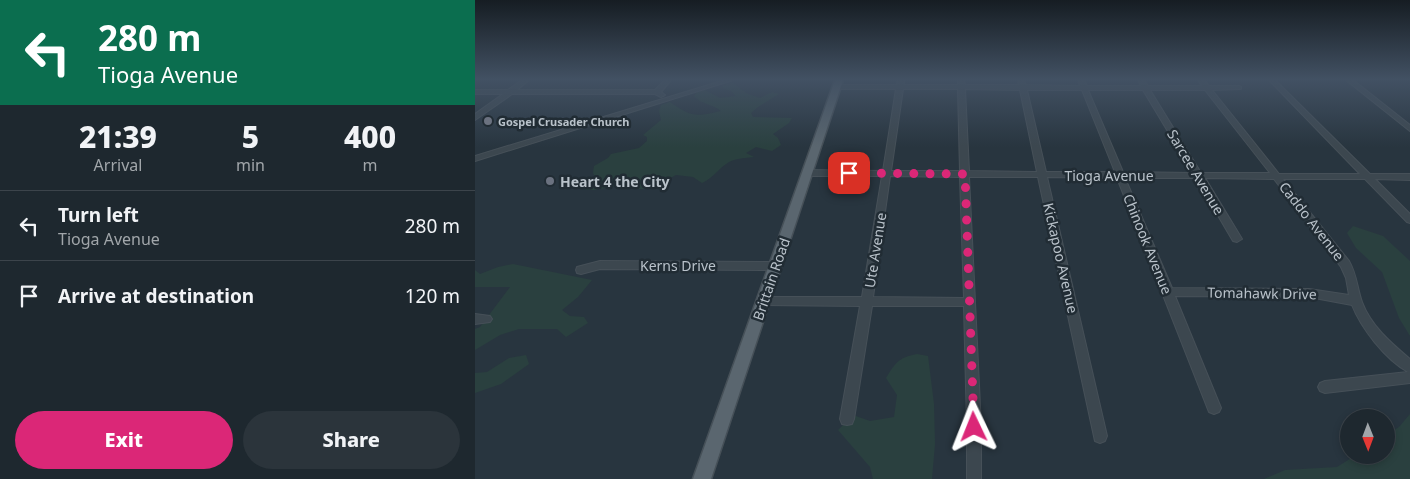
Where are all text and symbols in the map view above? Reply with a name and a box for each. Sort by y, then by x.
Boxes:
text: 280 m [98,14,201,61]
icon: left [15,20,80,85]
text: Tioga Avenue [98,59,238,89]
place label: Gospel Crusader Church [498,114,629,129]
marker: Gospel Crusader Church [482,115,494,127]
text: 21:39 [79,116,157,157]
text: 5 [242,116,259,157]
text: 400 [344,116,396,157]
street label: Sarcee Avenue [1163,126,1229,218]
pin [828,152,870,194]
text: Arrival [94,154,142,176]
text: min [236,154,265,176]
text: m [362,154,377,176]
icon: arrive [835,159,863,187]
street label: Tioga Avenue [1064,166,1154,185]
place label: Heart 4 the City [560,172,670,191]
marker: Heart 4 the City [544,175,556,187]
street label: Caddo Avenue [1275,178,1349,264]
street label: Chinook Avenue [1119,191,1177,297]
street label: Kickapoo Avenue [1039,201,1083,315]
text: Turn left [58,202,139,228]
street label: Ute Avenue [860,211,890,289]
icon: left [15,212,43,240]
text: 280 m [405,213,460,239]
text: Tioga Avenue [58,228,160,250]
street label: Brittain Road [748,235,794,323]
street label: Kerns Drive [640,256,716,275]
icon: arrive [15,282,43,310]
text: Arrive at destination [58,283,254,309]
text: 120 m [405,283,460,309]
street label: Tomahawk Drive [1207,283,1317,303]
position arrow [947,400,999,452]
north arrow [1340,409,1395,464]
map controls [1340,409,1395,464]
button: Exit [15,411,233,469]
button: Share [243,411,460,469]

